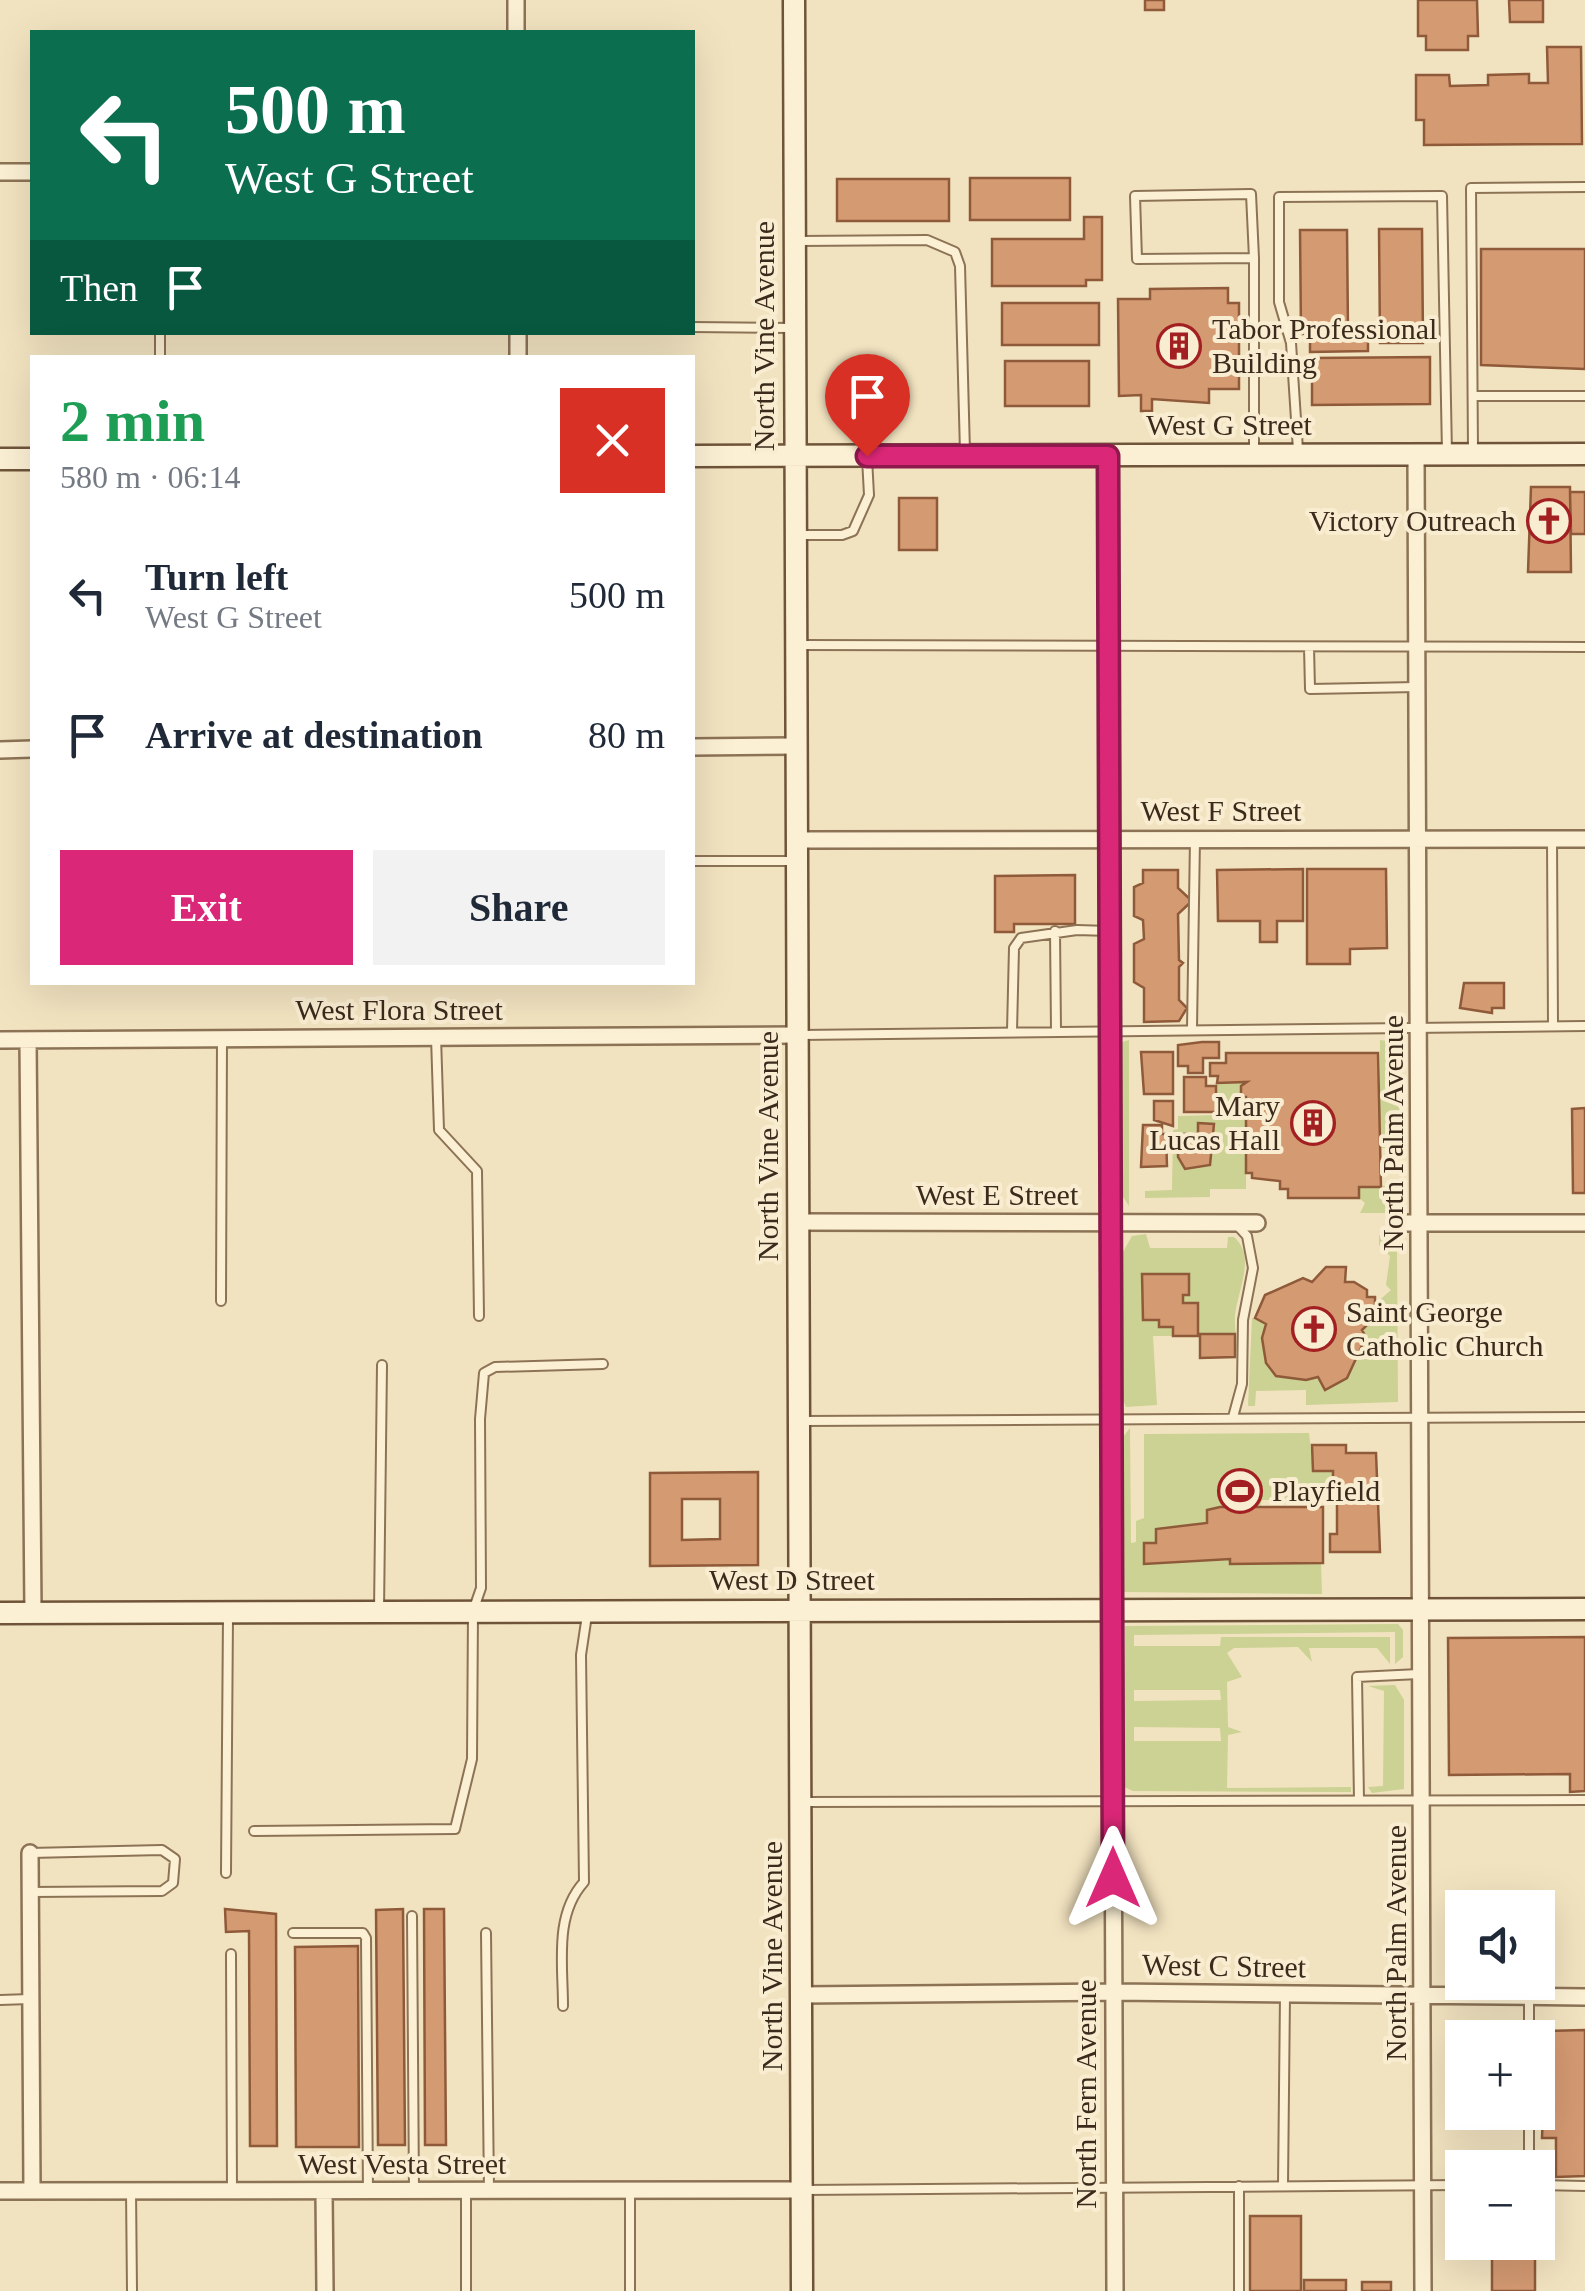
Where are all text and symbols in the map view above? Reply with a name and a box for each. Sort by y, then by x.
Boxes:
icon: left [60,70,190,200]
text: 500 m [225,71,406,148]
text: West G Street [225,153,474,203]
street label: North Vine Avenue [747,221,780,451]
icon: arrive [158,260,213,315]
text: Then [60,267,138,309]
place label: Tabor Professional Building [1212,312,1437,379]
building icon: Tabor Professional Building [1156,323,1202,369]
pin [825,354,910,457]
icon: arrive [840,369,895,424]
text: 2 min [60,388,205,454]
button: close [560,388,665,493]
street label: West G Street [1146,408,1313,441]
text: 580 m · 06:14 [60,459,240,495]
church icon: Victory Outreach [1526,498,1572,544]
place label: Victory Outreach [1309,504,1516,537]
text: Turn left [145,556,288,598]
icon: left [60,568,115,623]
text: 500 m [569,574,665,616]
text: West G Street [145,599,322,635]
icon: arrive [60,708,115,763]
text: Arrive at destination [145,714,483,756]
text: 80 m [588,714,665,756]
street label: West F Street [1141,794,1302,827]
button: Exit [60,850,353,965]
button: Share [373,850,665,965]
street label: West Flora Street [295,993,503,1026]
street label: North Palm Avenue [1376,1015,1409,1251]
street label: North Vine Avenue [751,1031,784,1261]
place label: Mary Lucas Hall [1149,1089,1280,1156]
building icon: Mary Lucas Hall [1290,1100,1336,1146]
street label: West E Street [916,1178,1079,1211]
place label: Saint George Catholic Church [1346,1295,1543,1362]
church icon: Saint George Catholic Church [1291,1306,1337,1352]
sports icon: Playfield [1217,1468,1263,1514]
place label: Playfield [1272,1474,1380,1507]
street label: West D Street [709,1563,876,1596]
street label: North Palm Avenue [1379,1825,1412,2061]
position arrow [1061,1826,1165,1930]
street label: North Vine Avenue [755,1841,788,2071]
map controls [1445,1890,1555,2260]
button: sound [1445,1890,1555,2000]
street label: West C Street [1142,1948,1307,1983]
street label: North Fern Avenue [1069,1979,1102,2209]
button: + [1445,2020,1555,2130]
street label: West Vesta Street [298,2147,507,2180]
button: − [1445,2150,1555,2260]

